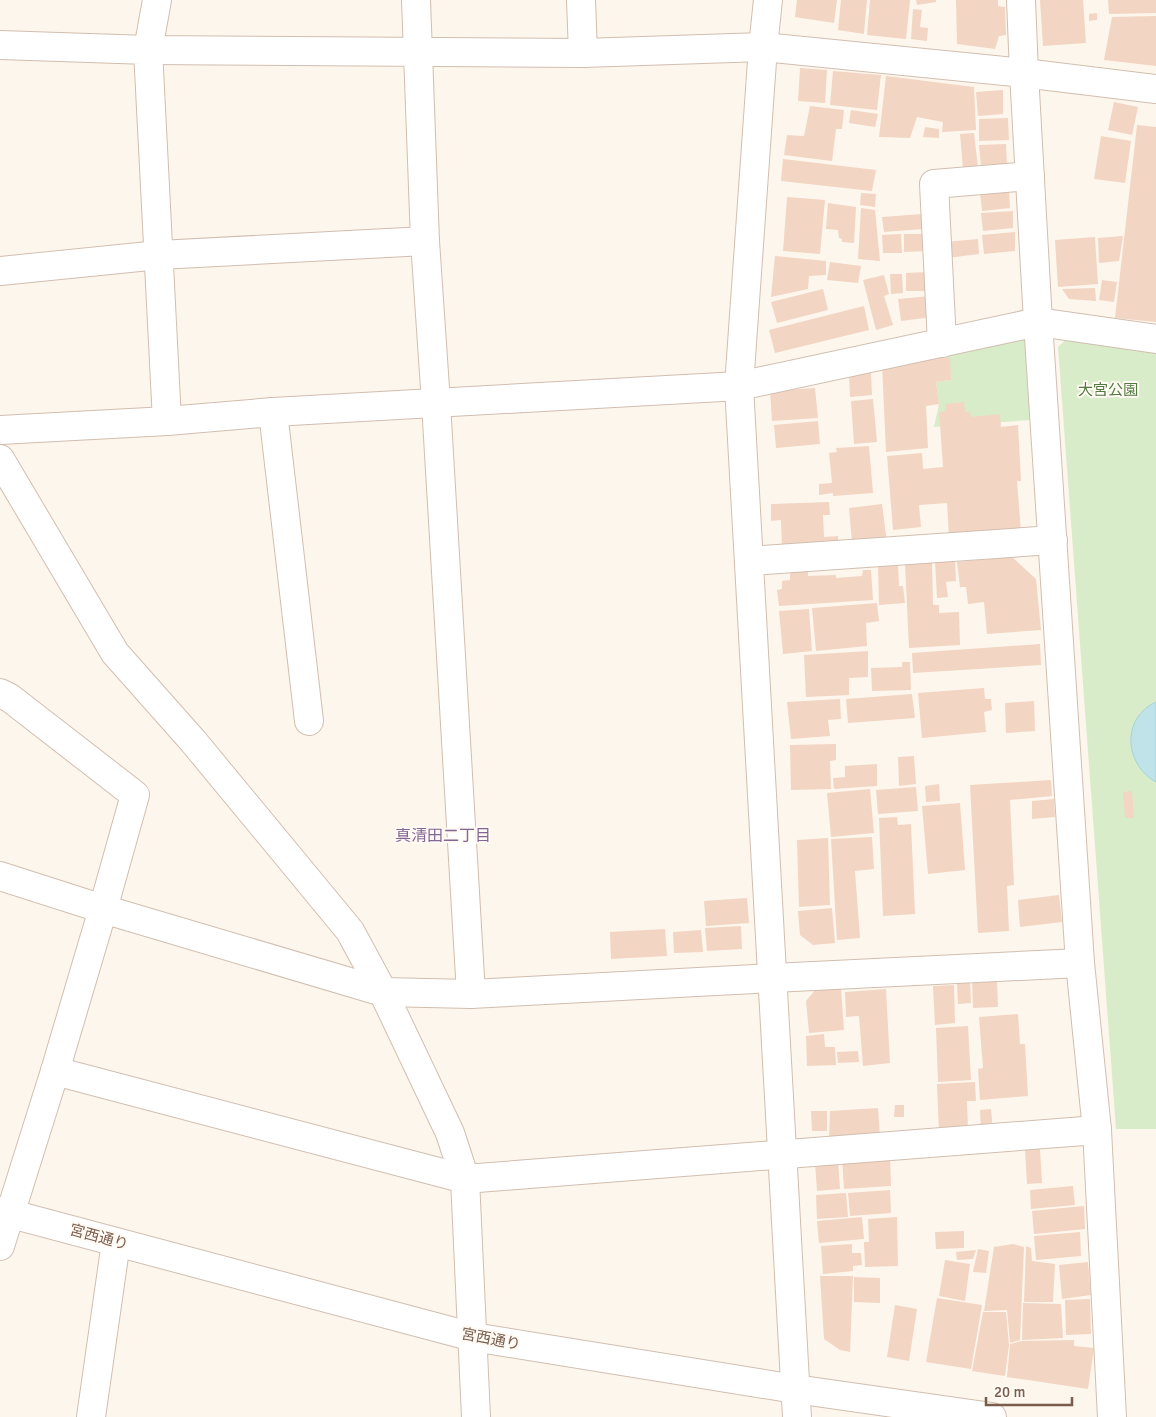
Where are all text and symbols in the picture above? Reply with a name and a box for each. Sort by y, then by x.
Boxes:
park label: 大宮公園 [1078,381,1138,399]
district label: 真清田二丁目 [395,826,491,846]
street label: 宮西通り [68,1221,130,1253]
street label: 宮西通り [460,1324,522,1354]
scale bar [986,1374,1072,1406]
text: 20 m [994,1383,1025,1401]

